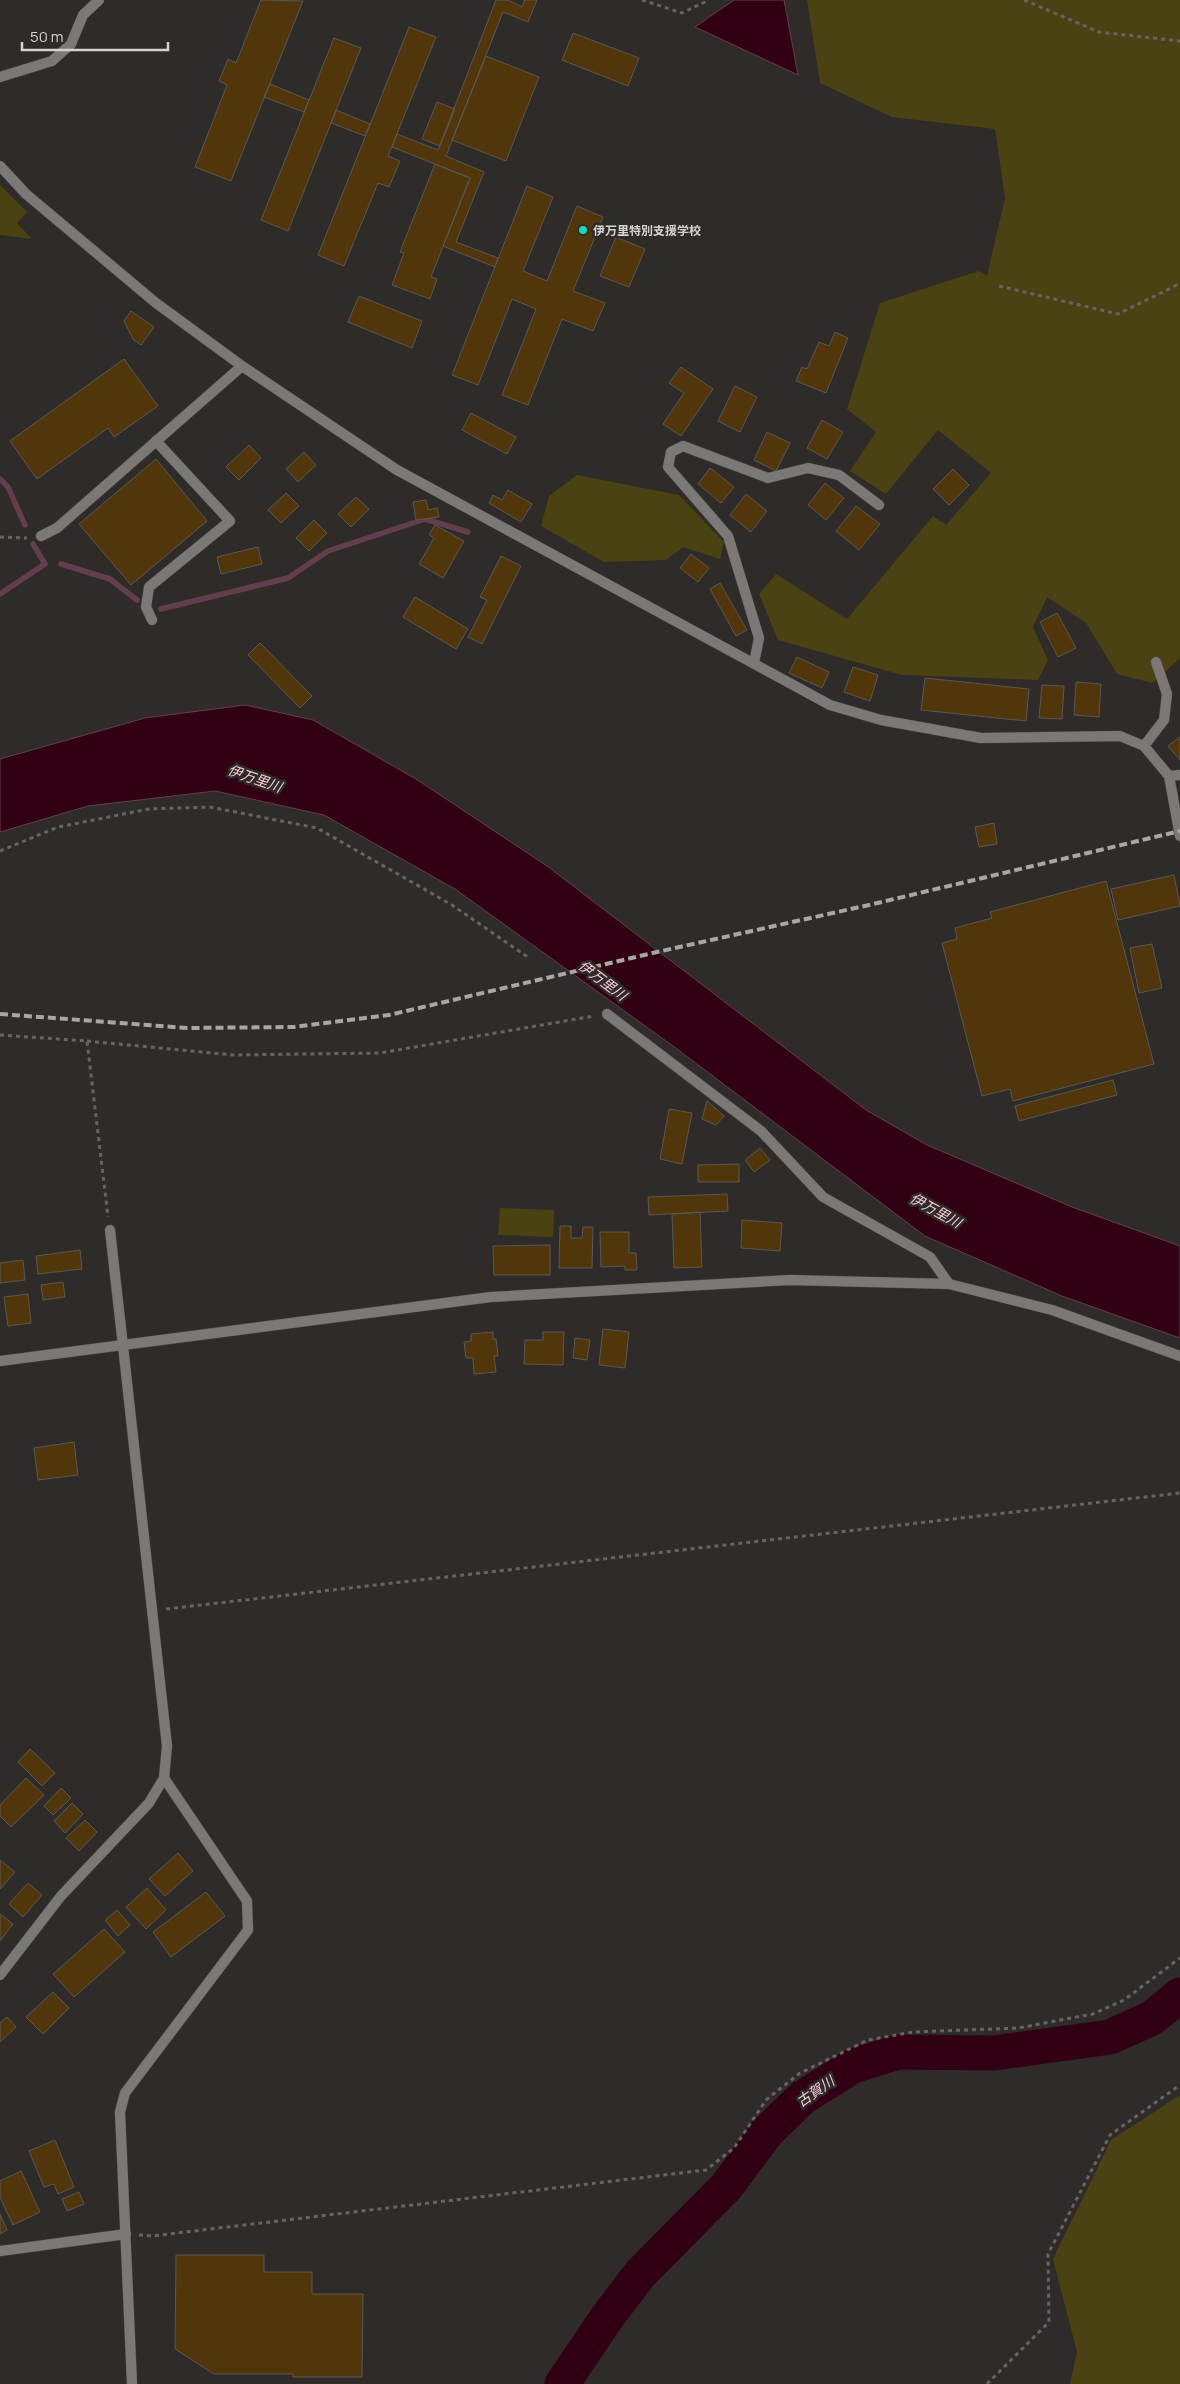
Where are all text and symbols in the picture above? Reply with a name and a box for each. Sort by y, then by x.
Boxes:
scale bar [22,20,169,52]
text: 50 m [30,26,64,47]
place label: 伊万里特別支援学校 [593,222,701,239]
marker: 伊万里特別支援学校 [577,224,589,236]
water label: 伊万里川 [225,760,286,797]
water label: 伊万里川 [575,956,633,1006]
water label: 伊万里川 [907,1188,967,1233]
water label: 古賀川 [792,2070,839,2111]

